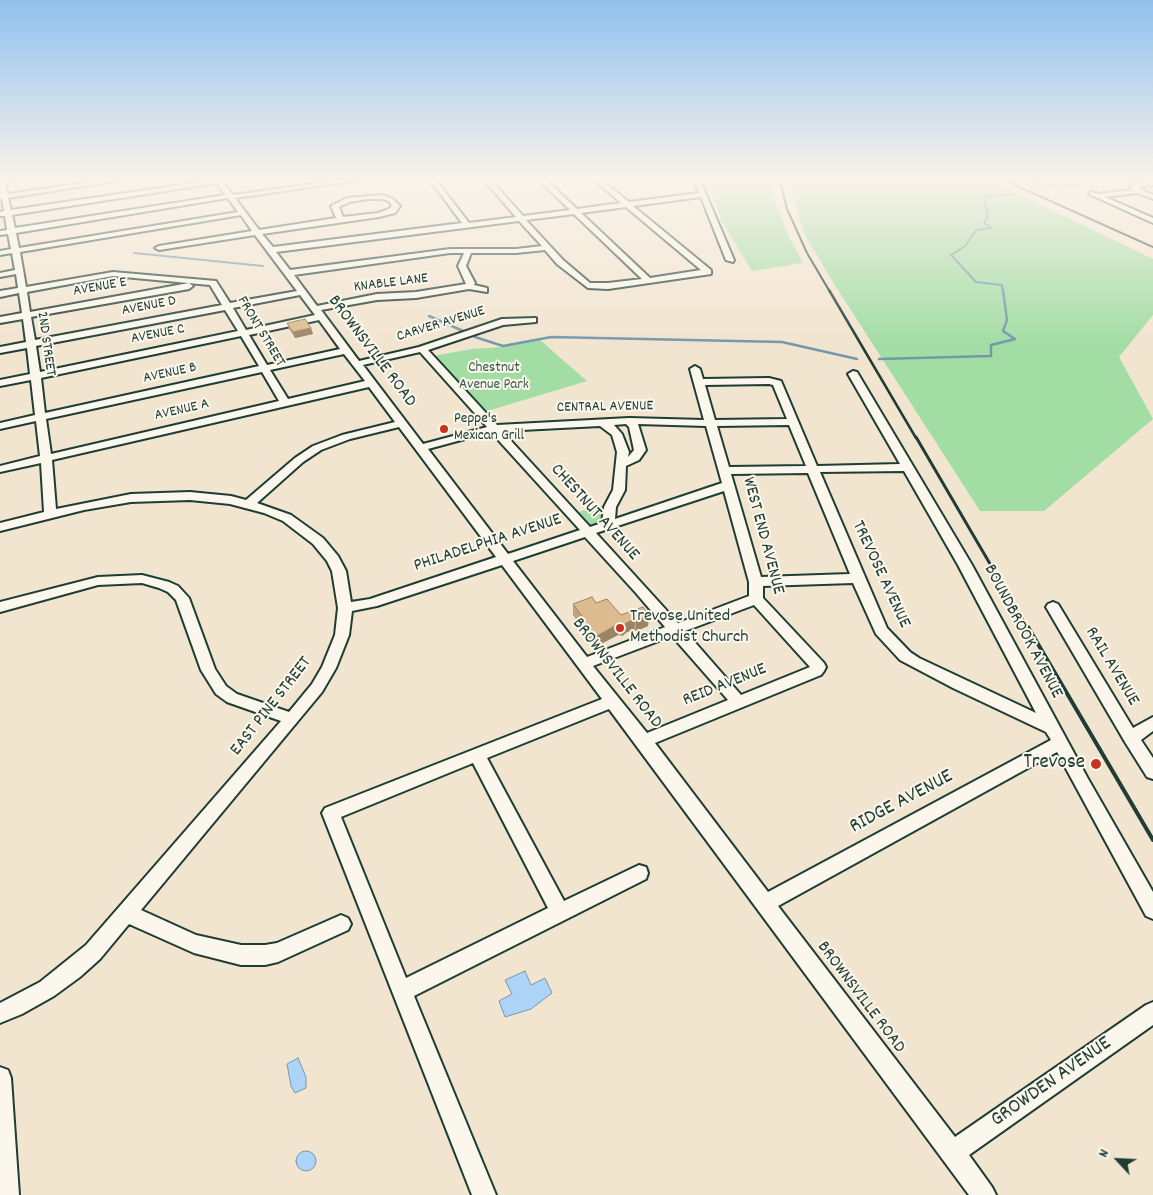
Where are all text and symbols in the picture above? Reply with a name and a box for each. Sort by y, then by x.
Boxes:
street label: KNABLE LANE [353,271,429,297]
street label: AVENUE E [72,274,128,302]
street label: BROWNSVILLE ROAD [322,292,420,412]
street label: AVENUE D [120,293,178,321]
street label: FRONT STREET [232,294,288,370]
street label: CARVER AVENUE [395,303,487,347]
street label: 2ND STREET [32,311,58,377]
street label: AVENUE C [130,321,186,349]
street label: AVENUE B [142,360,198,388]
park label: Chestnut Avenue Park [459,360,529,395]
street label: AVENUE A [153,396,211,426]
street label: CENTRAL AVENUE [557,398,653,418]
place label: Peppe's Mexican Grill [454,411,524,446]
marker: Peppe's Mexican Grill [438,423,450,435]
street label: CHESTNUT AVENUE [545,460,643,566]
street label: WEST END AVENUE [736,475,788,597]
street label: PHILADELPHIA AVENUE [411,510,565,578]
street label: TREVOSE AVENUE [846,518,914,632]
street label: BOUNDBROOK AVENUE [978,561,1066,703]
place label: Trevose United Methodist Church [630,607,748,650]
street label: BROWNSVILLE ROAD [566,614,666,734]
marker: Trevose United Methodist Church [614,622,626,634]
street label: RAIL AVENUE [1079,624,1143,710]
street label: EAST PINE STREET [227,653,317,761]
street label: REID AVENUE [680,659,770,713]
place label: Trevose [1023,751,1085,777]
marker: Trevose [1089,757,1103,771]
street label: RIDGE AVENUE [846,765,958,841]
street label: BROWNSVILLE ROAD [811,938,909,1058]
street label: GROWDEN AVENUE [987,1032,1117,1134]
north arrow [1093,1135,1143,1185]
text: N [1094,1146,1115,1161]

